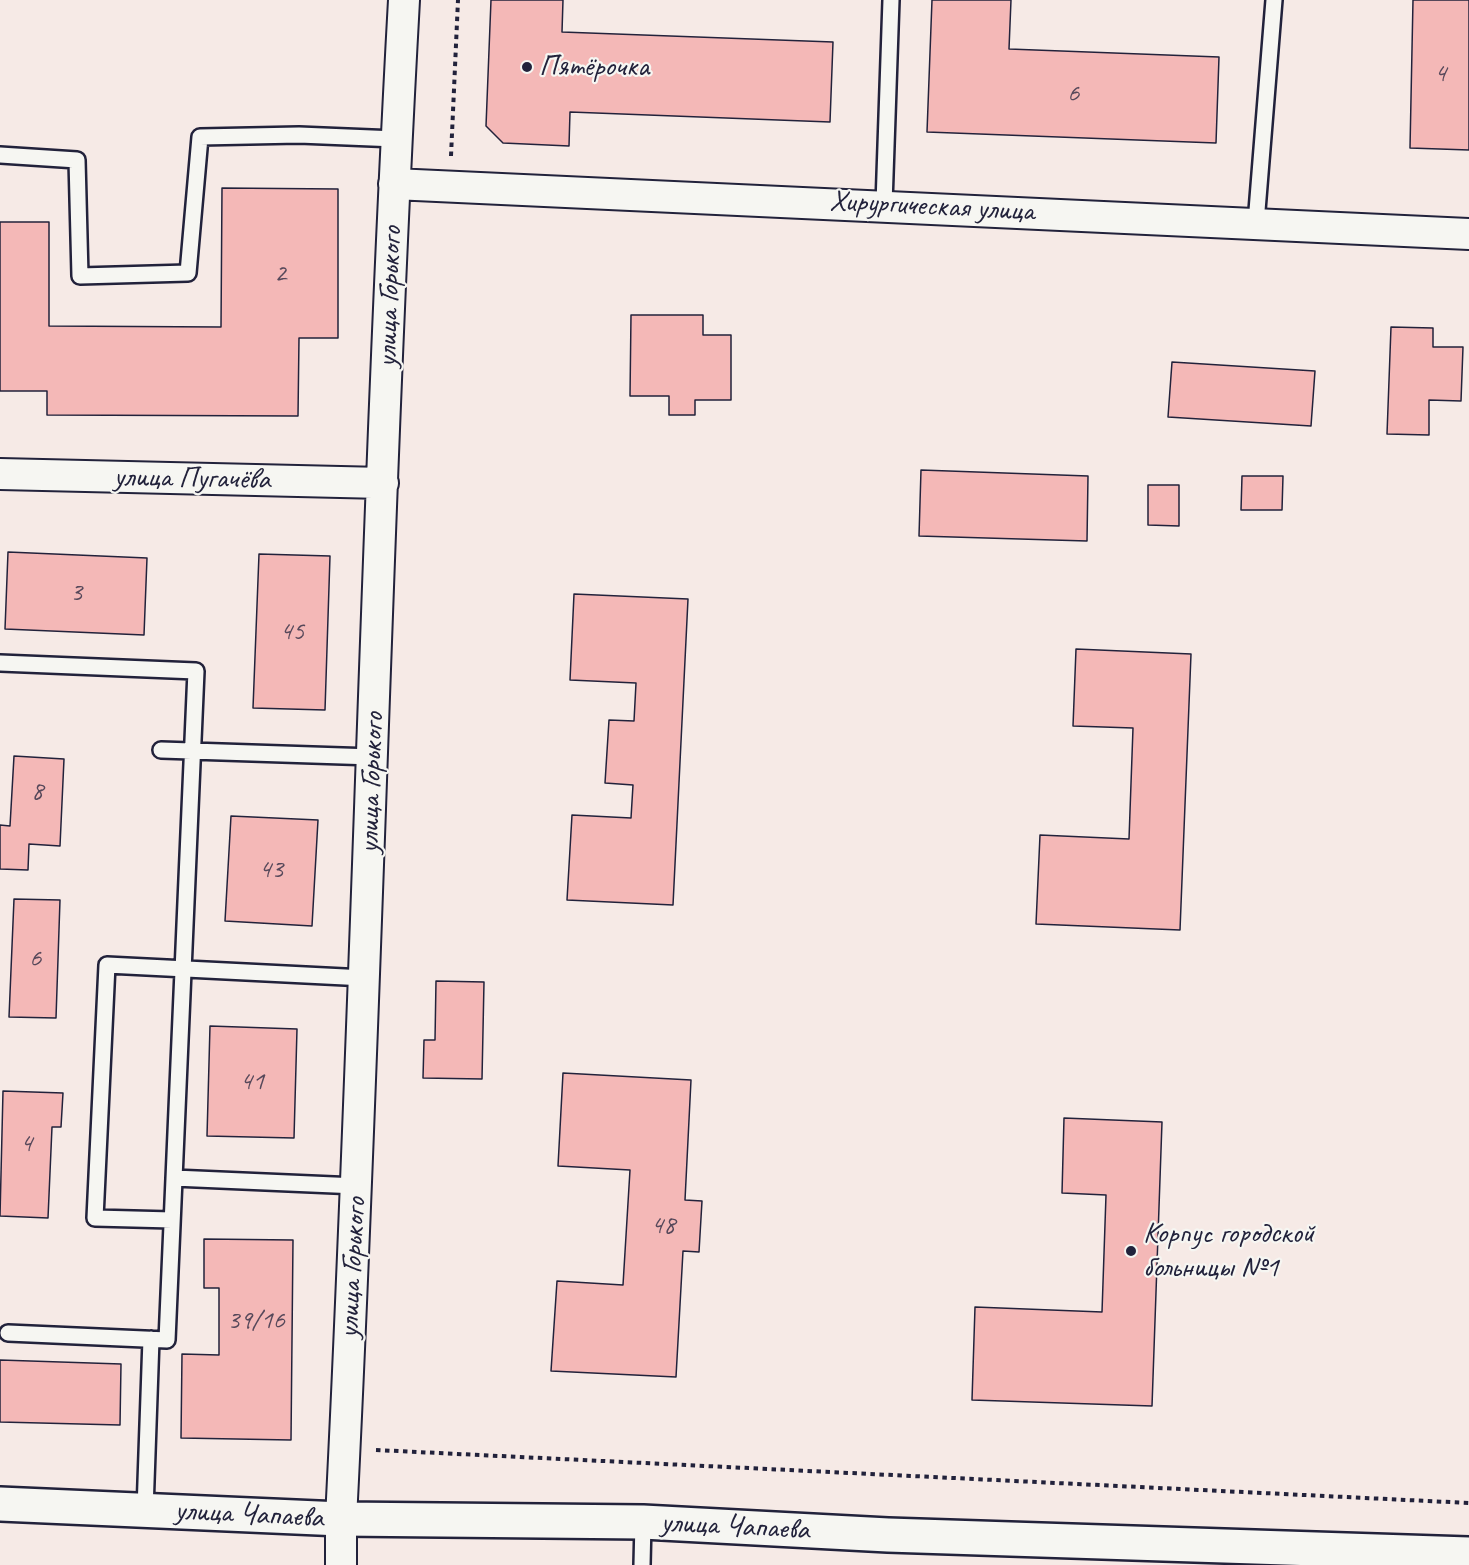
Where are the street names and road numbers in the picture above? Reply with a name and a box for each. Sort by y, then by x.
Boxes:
street label: Хирургическая улица [829,184,1035,230]
street label: улица Горького [370,226,410,368]
street label: улица Пугачёва [113,460,271,498]
street label: улица Горького [352,712,392,854]
street label: улица Горького [331,1197,375,1339]
street label: улица Чапаева [174,1493,324,1537]
street label: улица Чапаева [660,1505,810,1549]

